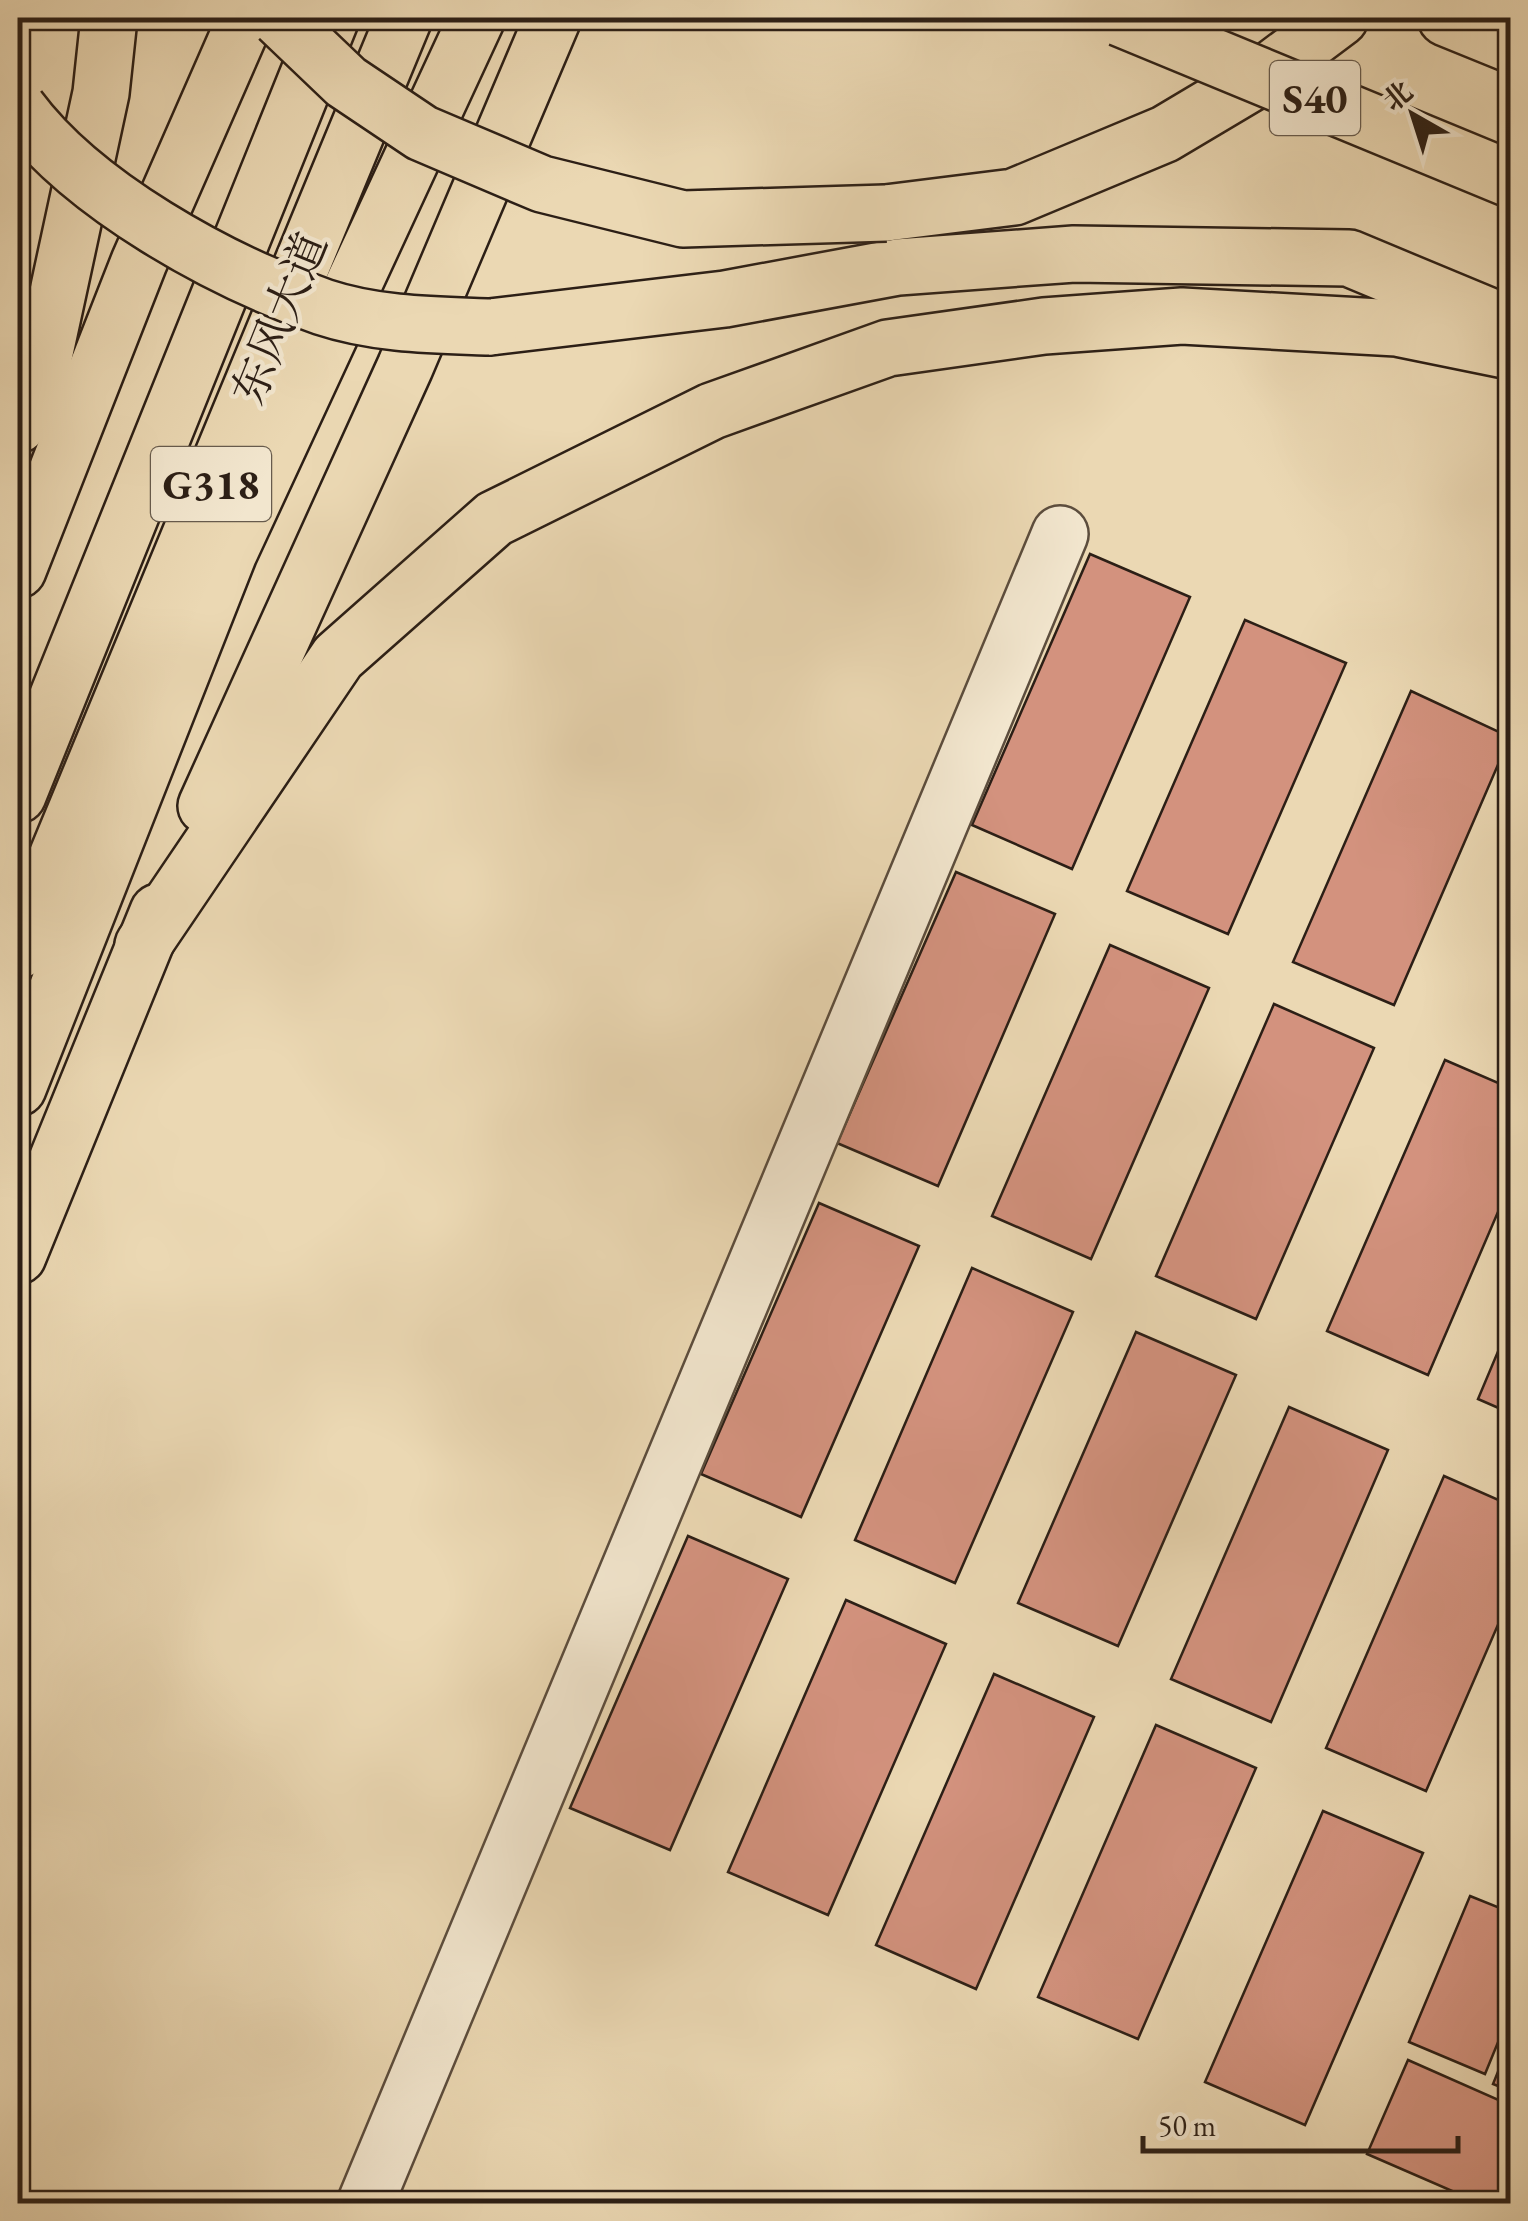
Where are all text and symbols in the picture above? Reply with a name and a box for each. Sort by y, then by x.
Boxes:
road number: S40 [1270,61,1360,135]
north arrow [1363,65,1463,165]
text: 北 [1375,73,1419,118]
street label: 东风大道 [218,224,340,412]
road number: G318 [151,447,271,521]
scale bar [1143,2091,1458,2153]
text: 50 m [1158,2106,1216,2145]

